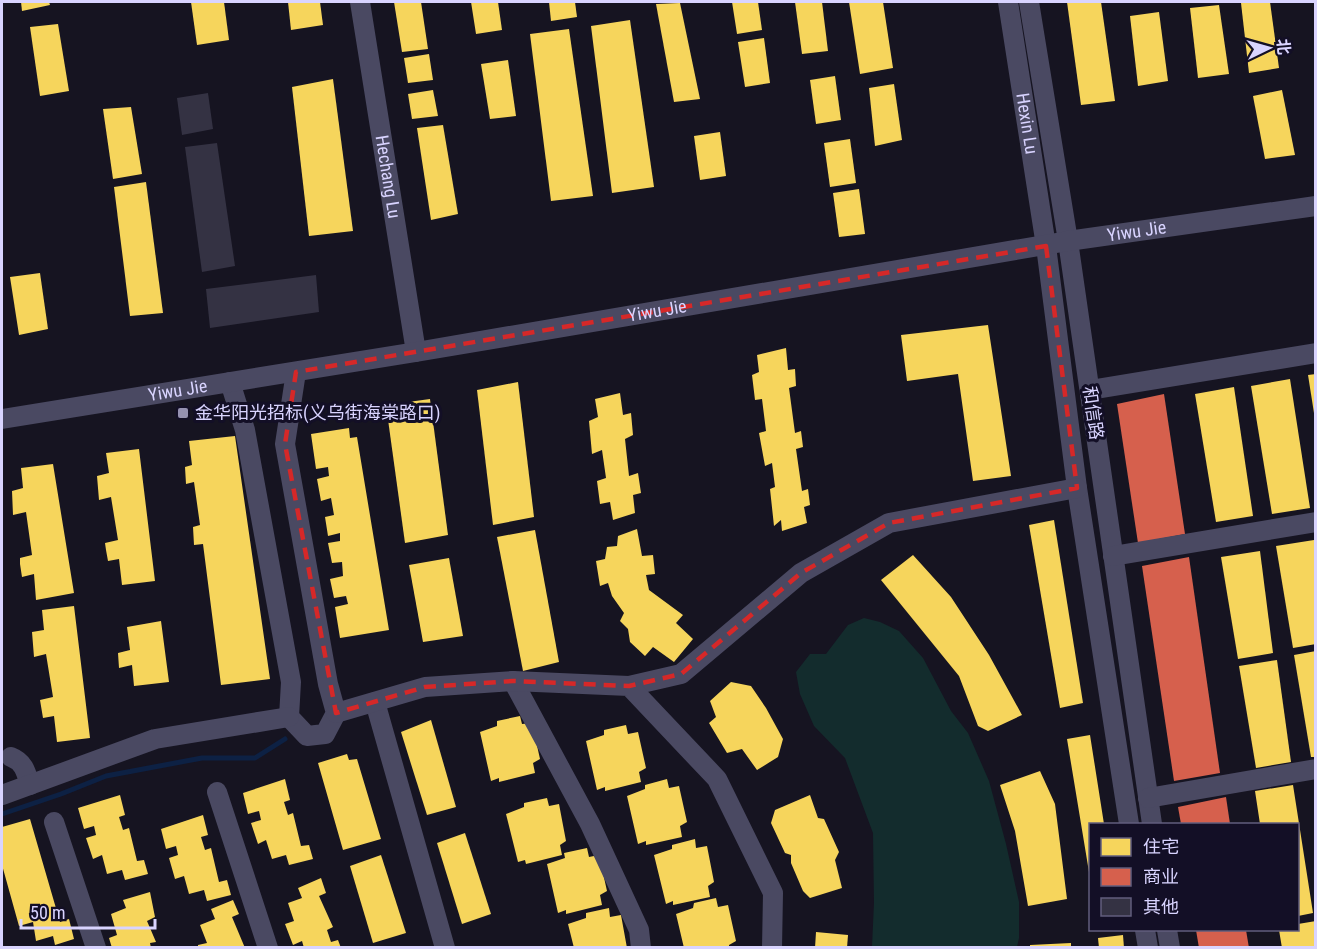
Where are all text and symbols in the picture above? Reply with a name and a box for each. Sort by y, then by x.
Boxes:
north arrow [1239,18,1299,78]
text: 北 [1273,38,1294,56]
street label: Hexin Lu [1012,92,1043,155]
street label: Hechang Lu [371,134,405,220]
street label: Yiwu Jie [1106,216,1167,245]
street label: Yiwu Jie [626,295,688,326]
street label: Yiwu Jie [147,375,209,405]
street label: 和信路 [1079,385,1108,441]
place label: 金华阳光招标(义乌街海棠路口) [195,402,440,424]
marker: 金华阳光招标(义乌街海棠路口) [176,406,190,420]
legend [1089,823,1299,931]
text: 住宅 [1143,836,1179,857]
text: 商业 [1143,866,1179,887]
scale bar [21,892,154,930]
text: 其他 [1143,896,1179,917]
text: 50 m [30,902,65,923]

